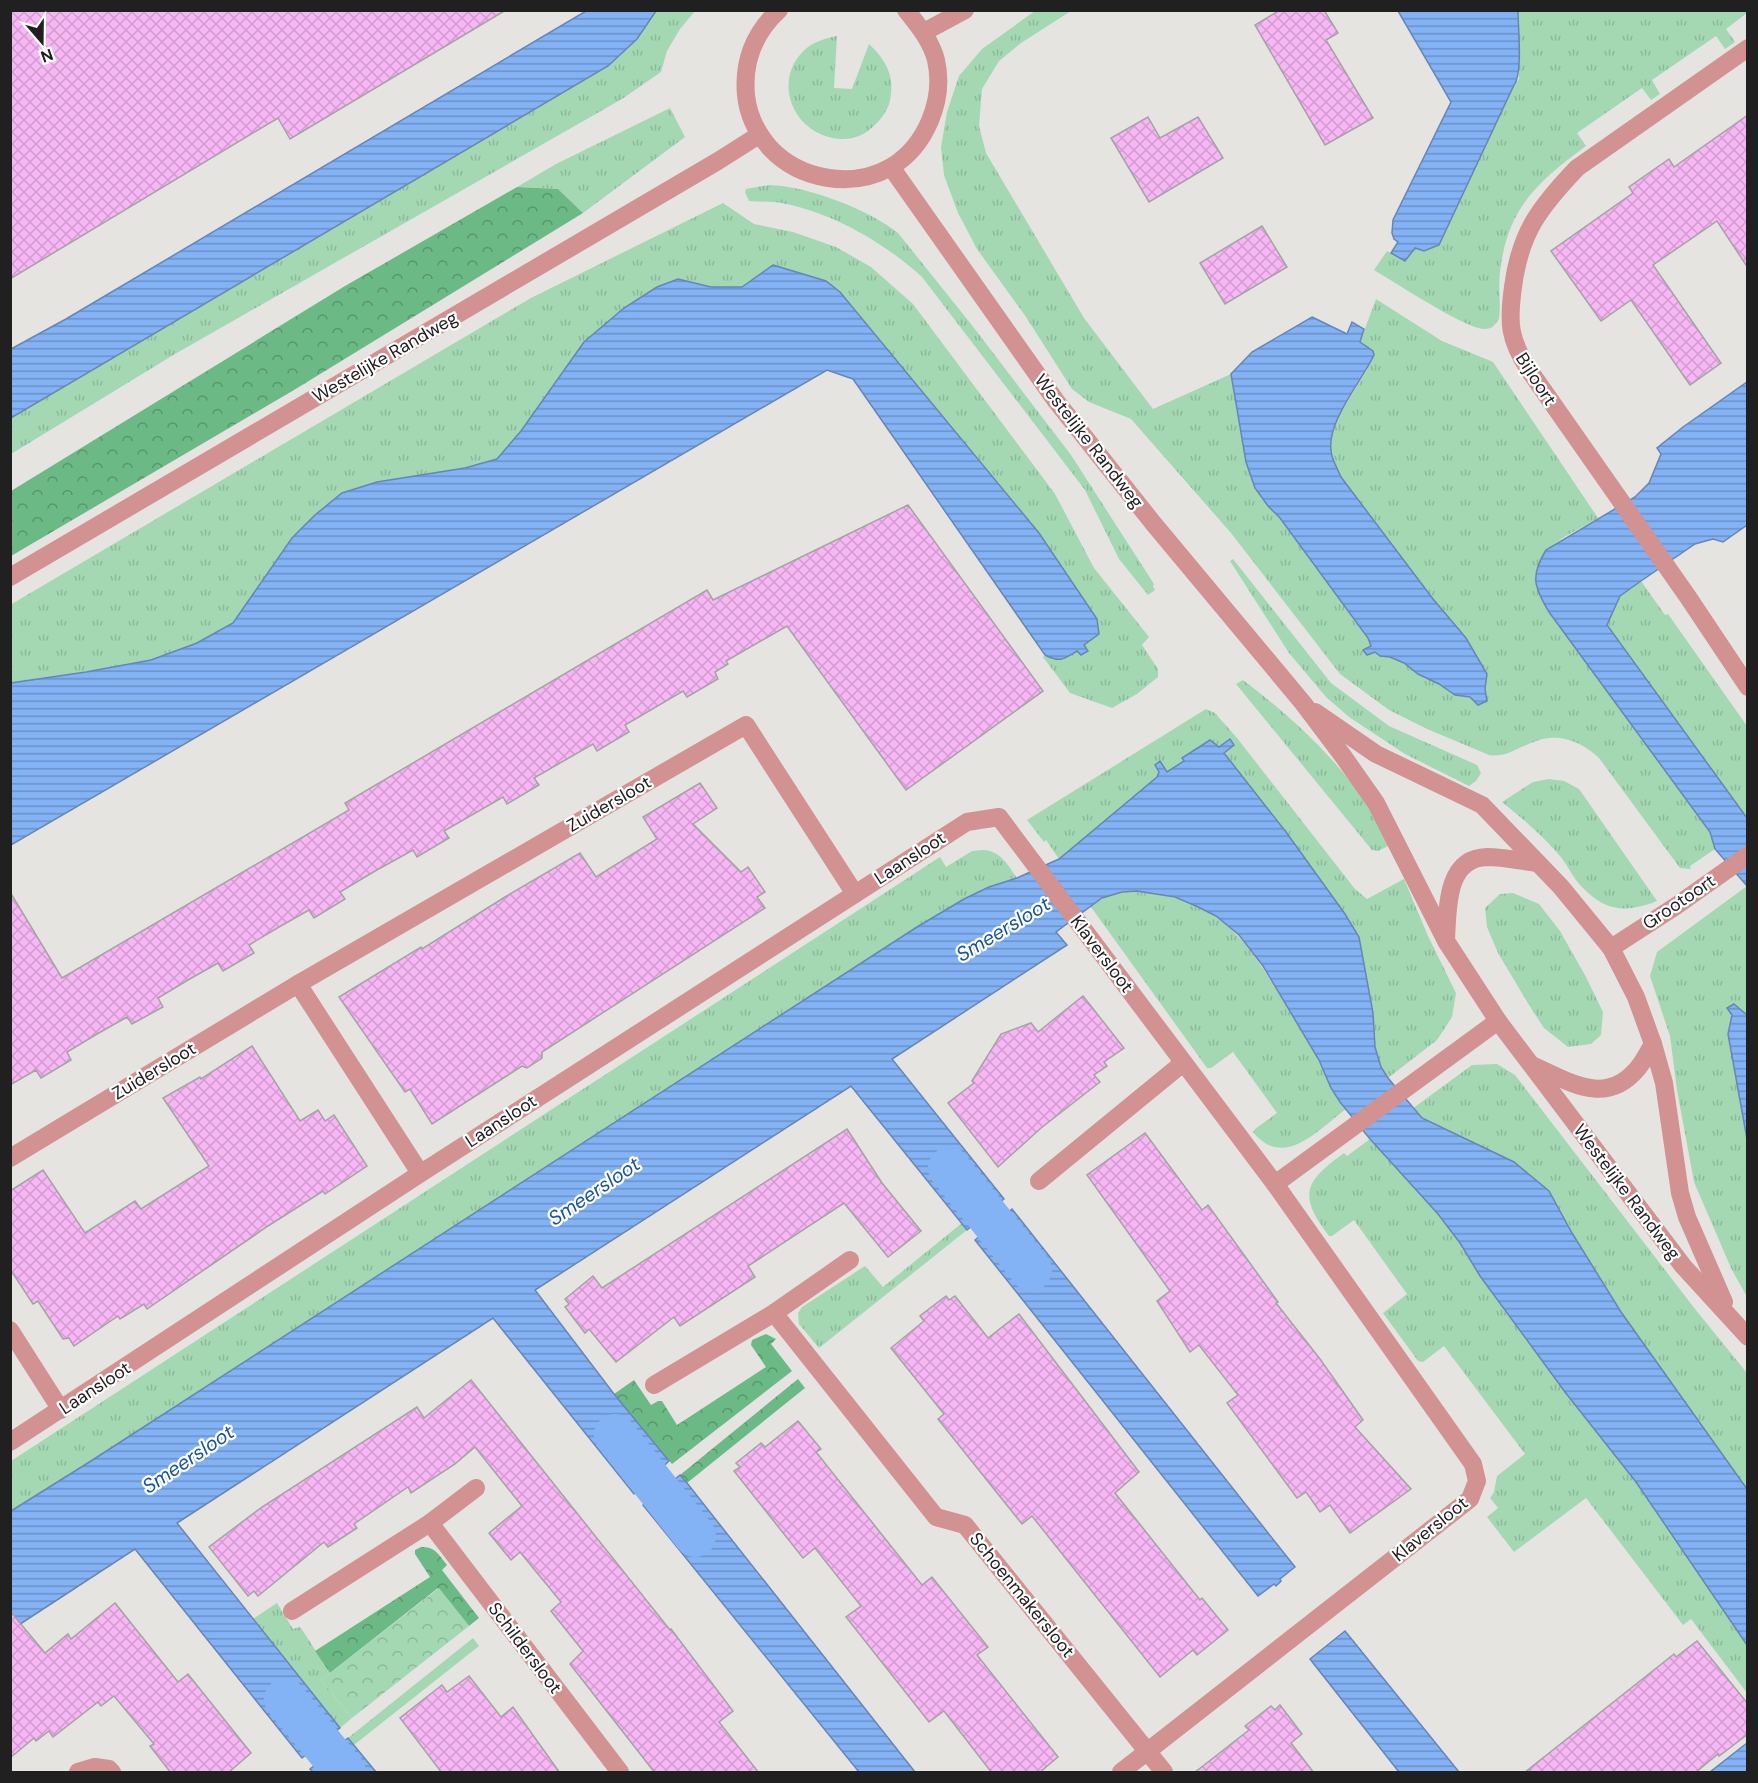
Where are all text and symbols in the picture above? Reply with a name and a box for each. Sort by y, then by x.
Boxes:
north arrow [12,12,72,72]
text: N [38,44,56,67]
street label: Westelijke Randweg [308,306,462,408]
street label: Bijloort [1510,348,1562,410]
street label: Westelijke Randweg [1029,369,1149,513]
street label: Zuidersloot [562,770,656,838]
street label: Laansloot [870,826,950,890]
street label: Grootoort [1638,869,1720,935]
water label: Smeersloot [951,891,1055,967]
street label: Klaversloot [1065,910,1139,998]
street label: Zuidersloot [108,1037,200,1105]
street label: Laansloot [461,1089,541,1153]
street label: Westelijke Randweg [1568,1119,1686,1265]
water label: Smeersloot [543,1151,645,1231]
street label: Laansloot [55,1356,135,1420]
water label: Smeersloot [137,1419,239,1499]
street label: Klaversloot [1387,1491,1473,1567]
street label: Schoenmakersloot [964,1527,1080,1663]
street label: Schildersloot [483,1597,567,1699]

